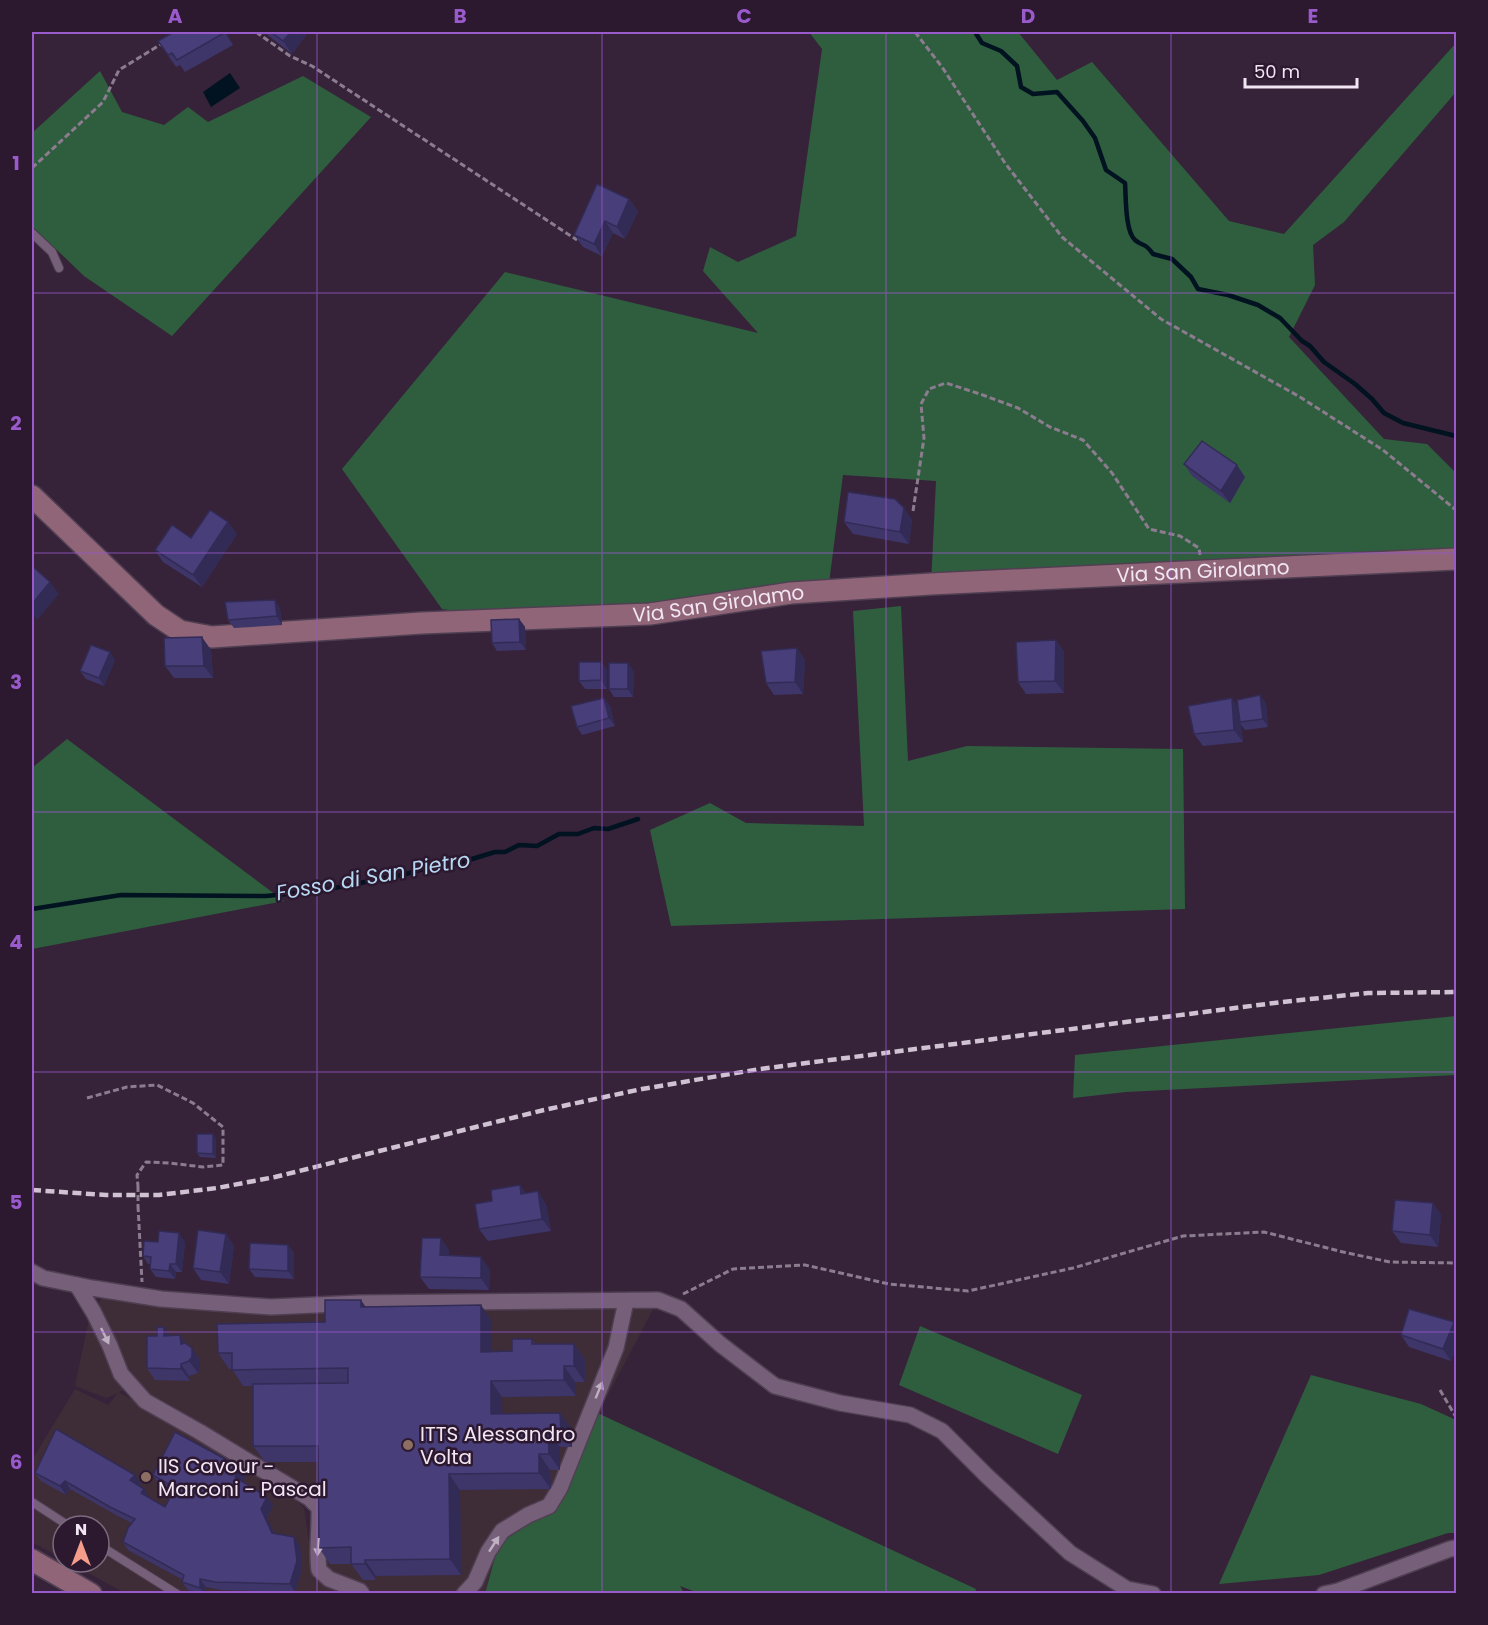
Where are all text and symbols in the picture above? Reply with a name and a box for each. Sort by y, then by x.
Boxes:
text: A [168,2,183,30]
text: B [453,2,467,30]
text: C [736,2,752,30]
text: D [1021,2,1035,30]
text: E [1308,2,1318,30]
scale bar [1245,51,1358,89]
text: 50 m [1254,59,1300,84]
text: 1 [12,149,20,177]
text: 2 [10,409,22,437]
street label: Via San Girolamo [1116,553,1290,589]
street label: Via San Girolamo [632,578,805,629]
text: 3 [10,668,22,696]
water label: Fosso di San Pietro [274,845,472,907]
text: 4 [9,928,23,956]
text: 5 [10,1188,23,1216]
one-way arrow [101,1328,110,1345]
one-way arrow [594,1381,604,1399]
place label: ITTS Alessandro Volta [420,1420,575,1471]
marker: ITTS Alessandro Volta [401,1438,415,1452]
text: 6 [10,1448,22,1476]
place label: IIS Cavour - Marconi - Pascal [158,1452,327,1503]
marker: IIS Cavour - Marconi - Pascal [139,1470,153,1484]
north arrow [51,1514,111,1574]
text: N [75,1518,87,1541]
one-way arrow [488,1536,499,1552]
one-way arrow [313,1538,322,1557]

